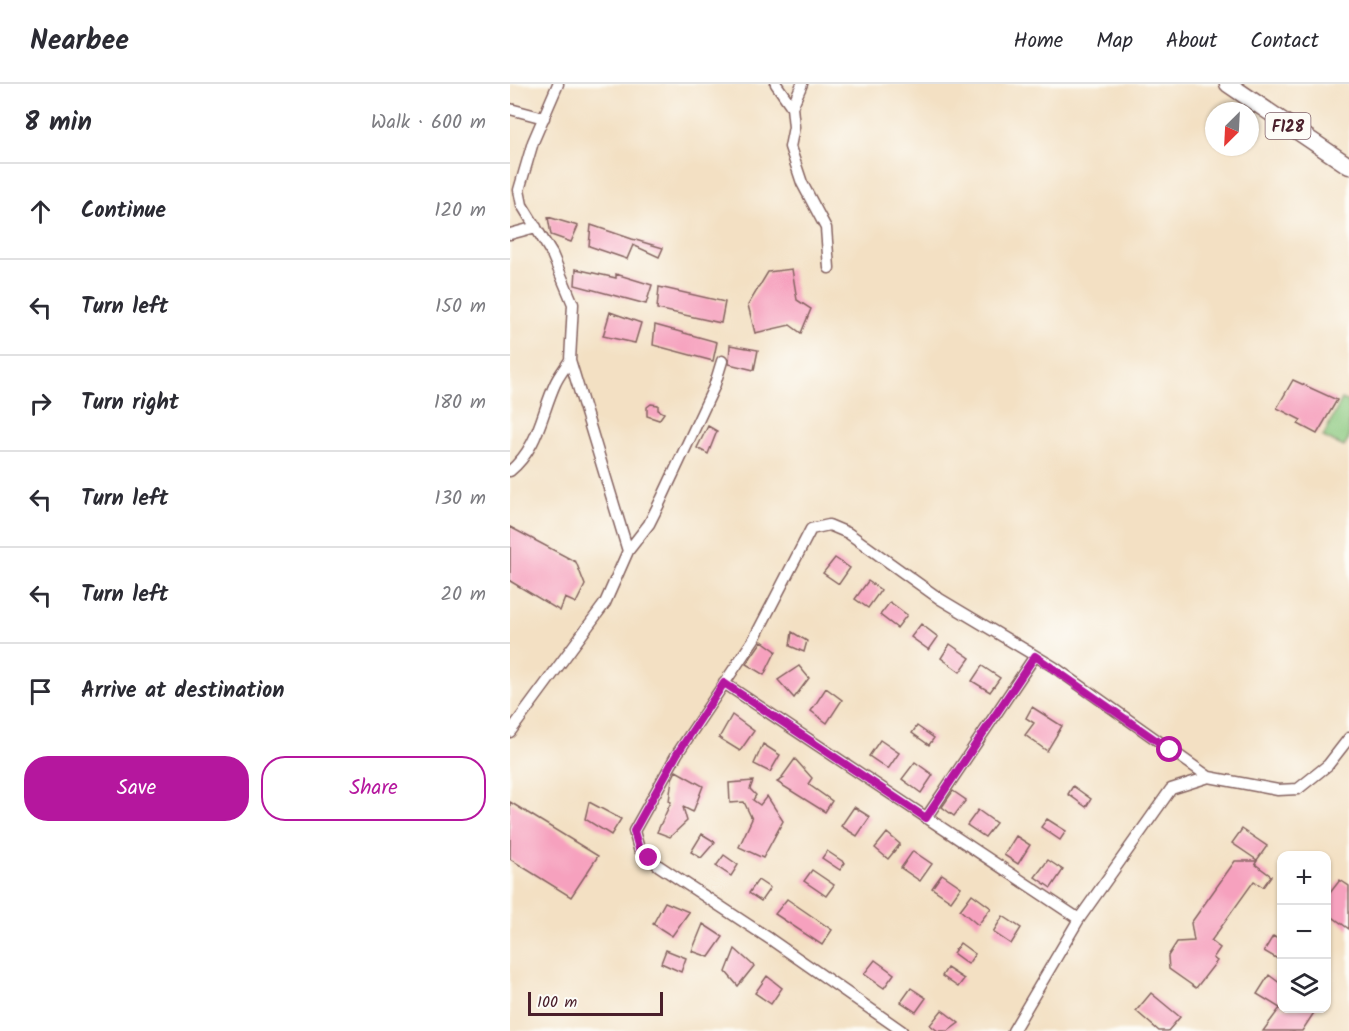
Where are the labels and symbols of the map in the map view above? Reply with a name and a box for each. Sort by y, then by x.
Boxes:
north arrow [1205,102,1259,156]
road number: F128 [1266,113,1310,139]
route start [1156,736,1182,762]
route end [635,844,661,870]
scale bar [528,989,663,1016]

